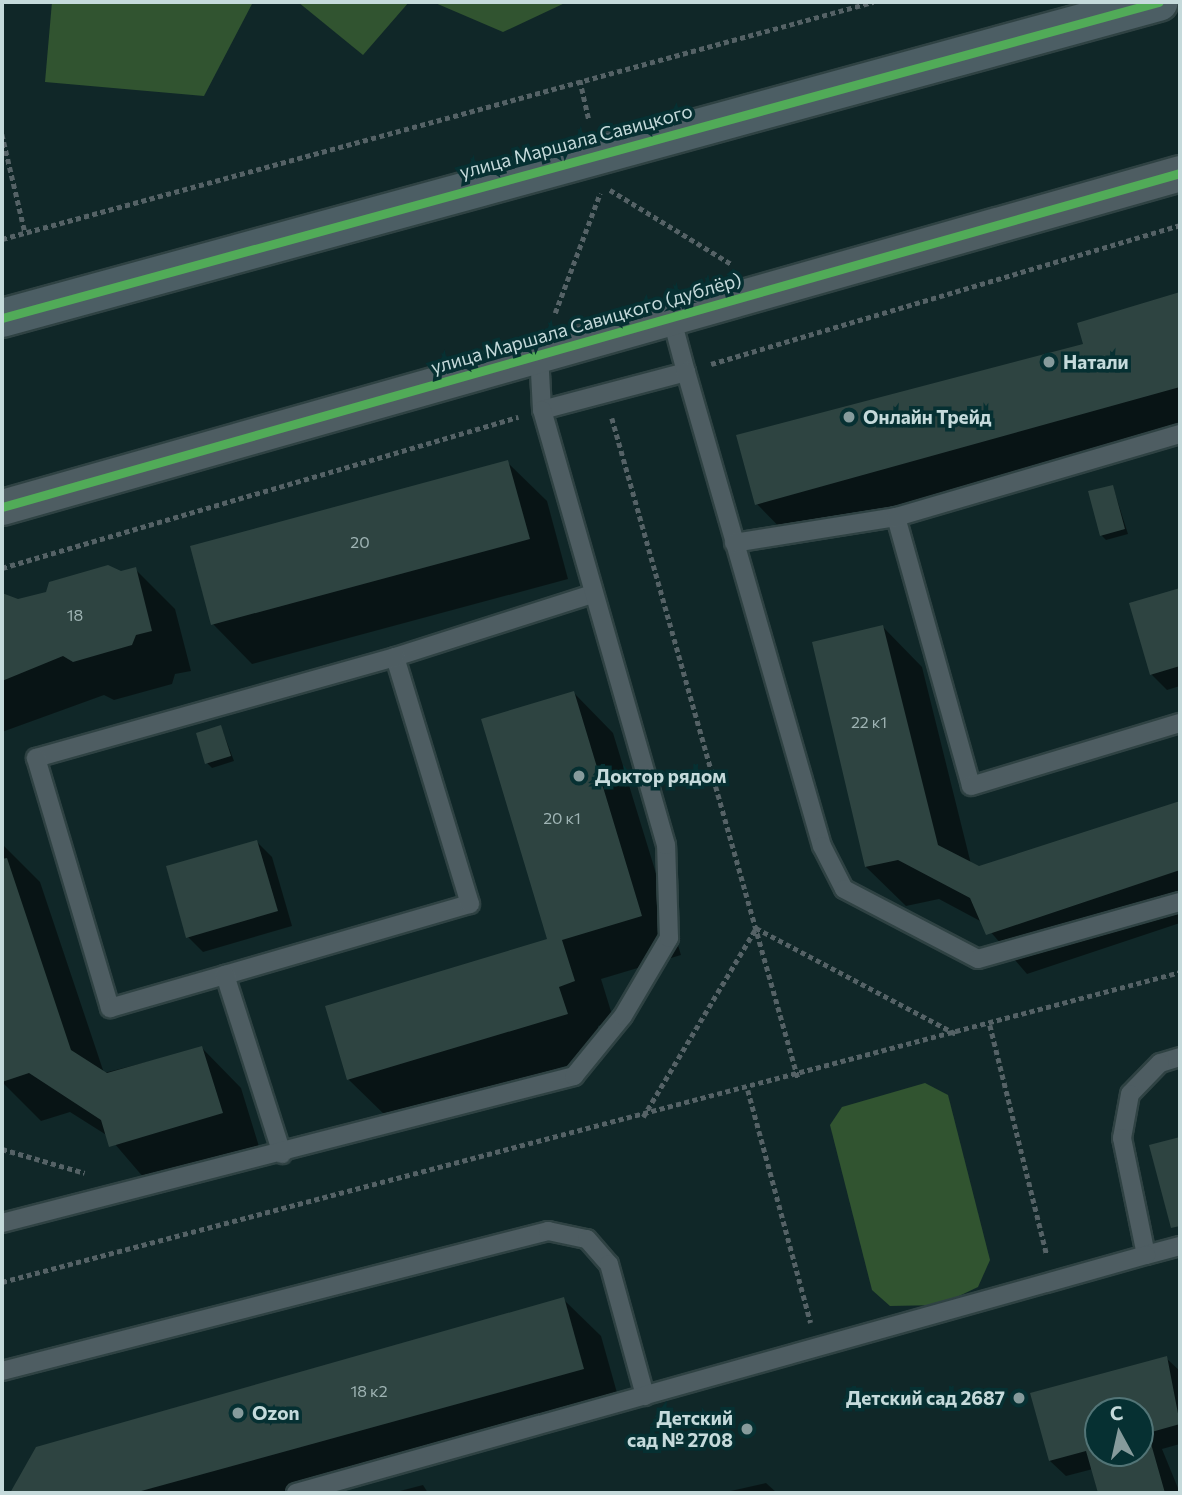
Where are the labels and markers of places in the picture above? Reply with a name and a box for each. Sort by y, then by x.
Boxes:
place label: Натали [1063,351,1129,373]
marker: Натали [1041,354,1057,370]
place label: Онлайн Трейд [863,406,991,428]
marker: Онлайн Трейд [841,409,857,425]
place label: Доктор рядом [595,765,726,787]
marker: Доктор рядом [569,766,589,786]
place label: Детский сад 2687 [846,1387,1005,1409]
marker: Детский сад 2687 [1011,1390,1027,1406]
place label: Ozon [252,1402,300,1424]
marker: Ozon [230,1405,246,1421]
place label: Детский сад № 2708 [627,1407,733,1451]
marker: Детский сад № 2708 [739,1421,755,1437]

